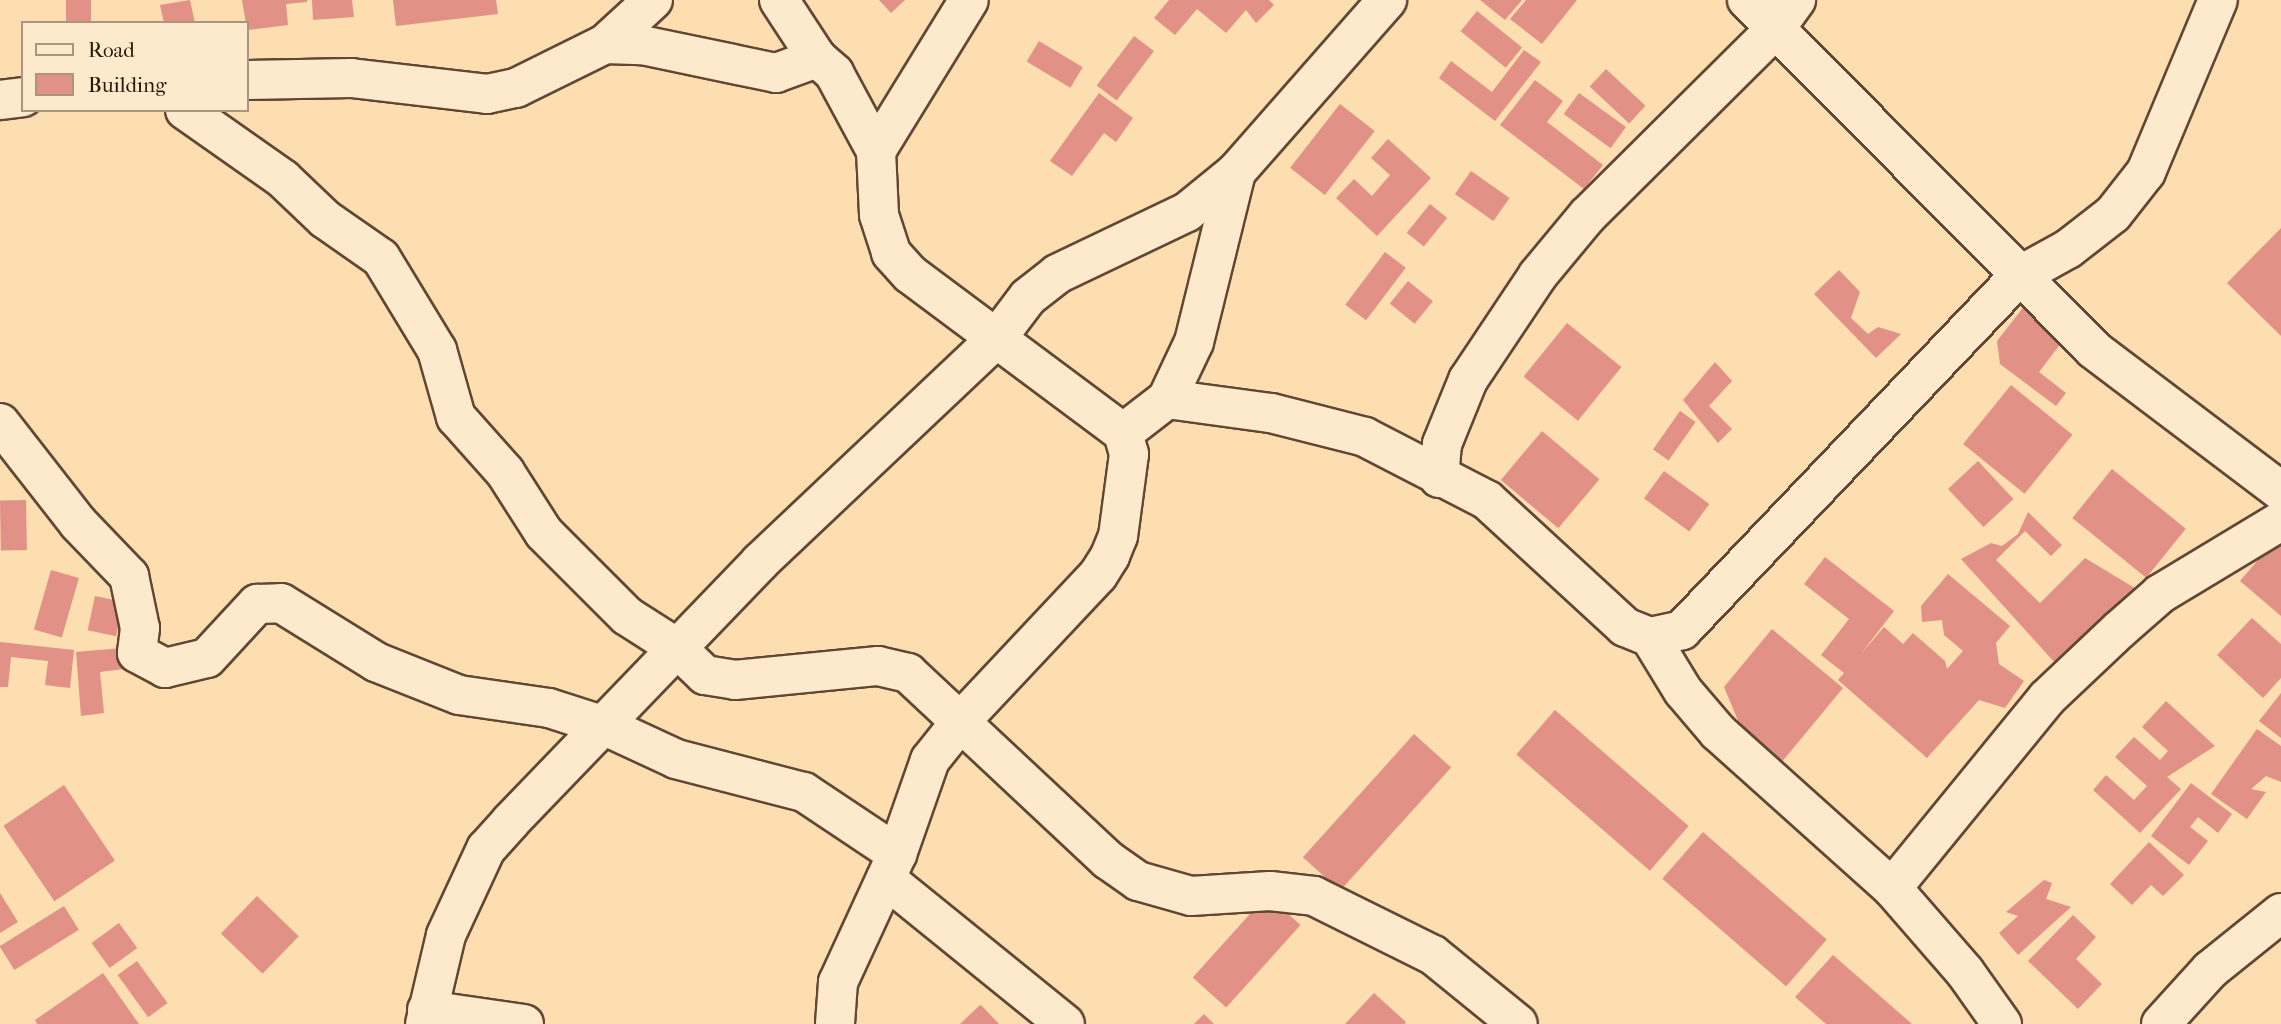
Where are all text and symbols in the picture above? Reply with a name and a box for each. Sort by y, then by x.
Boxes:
legend [21,21,248,112]
text: Road [88,38,135,62]
text: Building [88,73,166,97]

